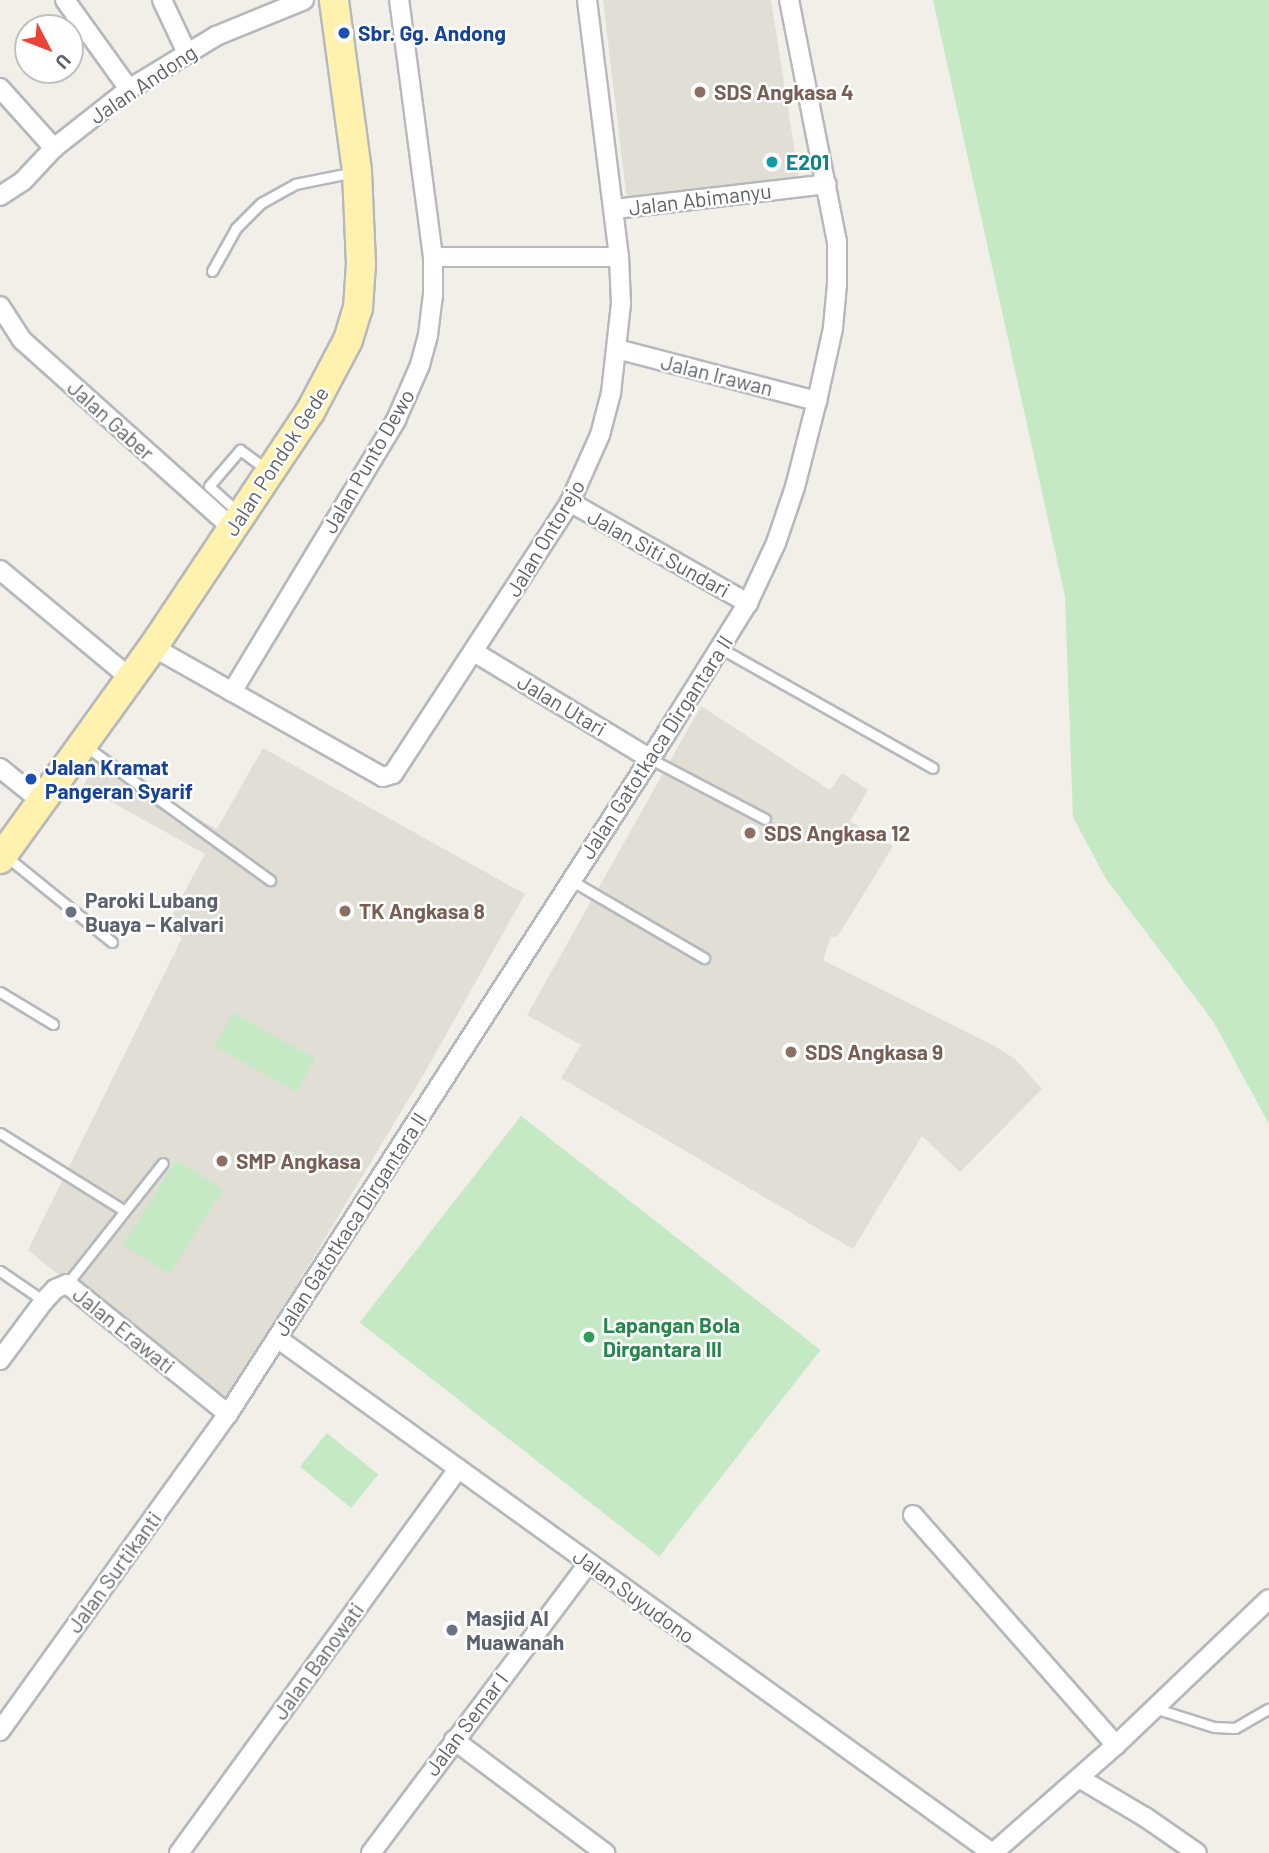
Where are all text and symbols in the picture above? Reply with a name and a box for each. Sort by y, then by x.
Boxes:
north arrow [14,14,84,84]
place label: Sbr. Gg. Andong [358,20,506,46]
marker: Sbr. Gg. Andong [336,25,352,41]
street label: Jalan Andong [85,39,201,129]
text: U [51,50,76,74]
place label: SDS Angkasa 4 [714,79,854,105]
marker: SDS Angkasa 4 [692,84,708,100]
place label: E201 [786,149,829,175]
marker: E201 [764,154,780,170]
street label: Jalan Abimanyu [627,178,773,220]
street label: Jalan Irawan [658,349,776,401]
street label: Jalan Gaber [63,375,159,465]
street label: Jalan Pondok Gede [218,382,334,540]
street label: Jalan Punto Dewo [317,385,419,537]
street label: Jalan Ontorejo [500,475,590,601]
street label: Jalan Siti Sundari [584,504,734,602]
street label: Jalan Gatotkaca Dirgantara II [574,631,738,863]
street label: Jalan Utari [513,669,611,741]
place label: Jalan Kramat Pangeran Syarif [45,754,193,804]
marker: Jalan Kramat Pangeran Syarif [23,771,39,787]
place label: SDS Angkasa 12 [764,820,910,846]
marker: SDS Angkasa 12 [742,825,758,841]
place label: Paroki Lubang Buaya – Kalvari [85,887,224,937]
place label: TK Angkasa 8 [359,898,485,924]
marker: TK Angkasa 8 [337,903,353,919]
marker: Paroki Lubang Buaya – Kalvari [63,904,79,920]
place label: SDS Angkasa 9 [805,1039,943,1065]
marker: SDS Angkasa 9 [783,1044,799,1060]
street label: Jalan Gatotkaca Dirgantara II [268,1108,432,1340]
place label: SMP Angkasa [236,1148,361,1174]
marker: SMP Angkasa [214,1153,230,1169]
street label: Jalan Erawati [68,1281,180,1379]
place label: Lapangan Bola Dirgantara III [603,1312,740,1362]
marker: Lapangan Bola Dirgantara III [581,1329,597,1345]
street label: Jalan Surtikanti [62,1506,166,1638]
street label: Jalan Suyudono [568,1544,700,1648]
street label: Jalan Banowati [267,1598,369,1724]
place label: Masjid Al Muawanah [466,1605,564,1655]
marker: Masjid Al Muawanah [444,1622,460,1638]
street label: Jalan Semar I [419,1667,513,1781]

